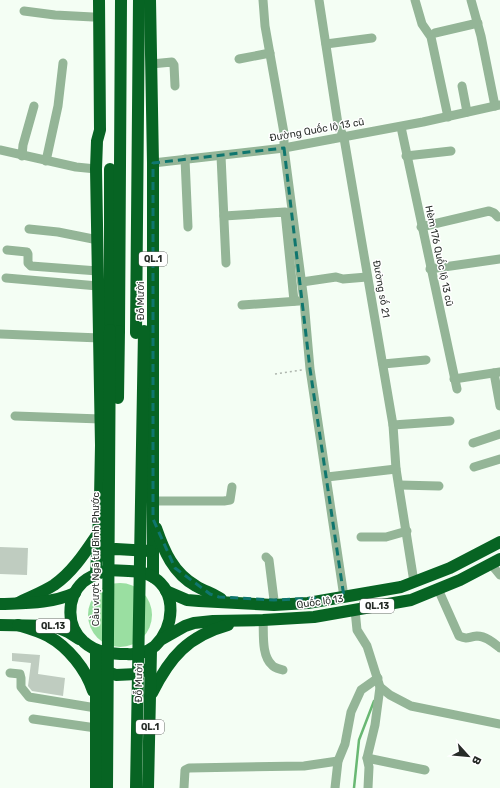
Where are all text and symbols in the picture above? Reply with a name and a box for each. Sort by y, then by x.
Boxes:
street label: Đường Quốc lộ 13 cũ [269,115,365,144]
street label: Hèm 176 Quốc lộ 13 cũ [422,204,457,308]
road number: QL.1 [139,252,167,266]
street label: Đường số 21 [370,259,393,319]
street label: Đỗ Mười [135,282,147,320]
street label: Cầu vượt Ngã tư Bình Phước [89,491,102,626]
street label: Quốc lộ 13 [296,592,344,611]
road number: QL.13 [360,599,394,613]
road number: QL.13 [36,619,70,633]
street label: Đỗ Mười [133,663,145,703]
road number: QL.1 [136,720,164,734]
north arrow [448,736,488,776]
text: B [469,754,484,767]

